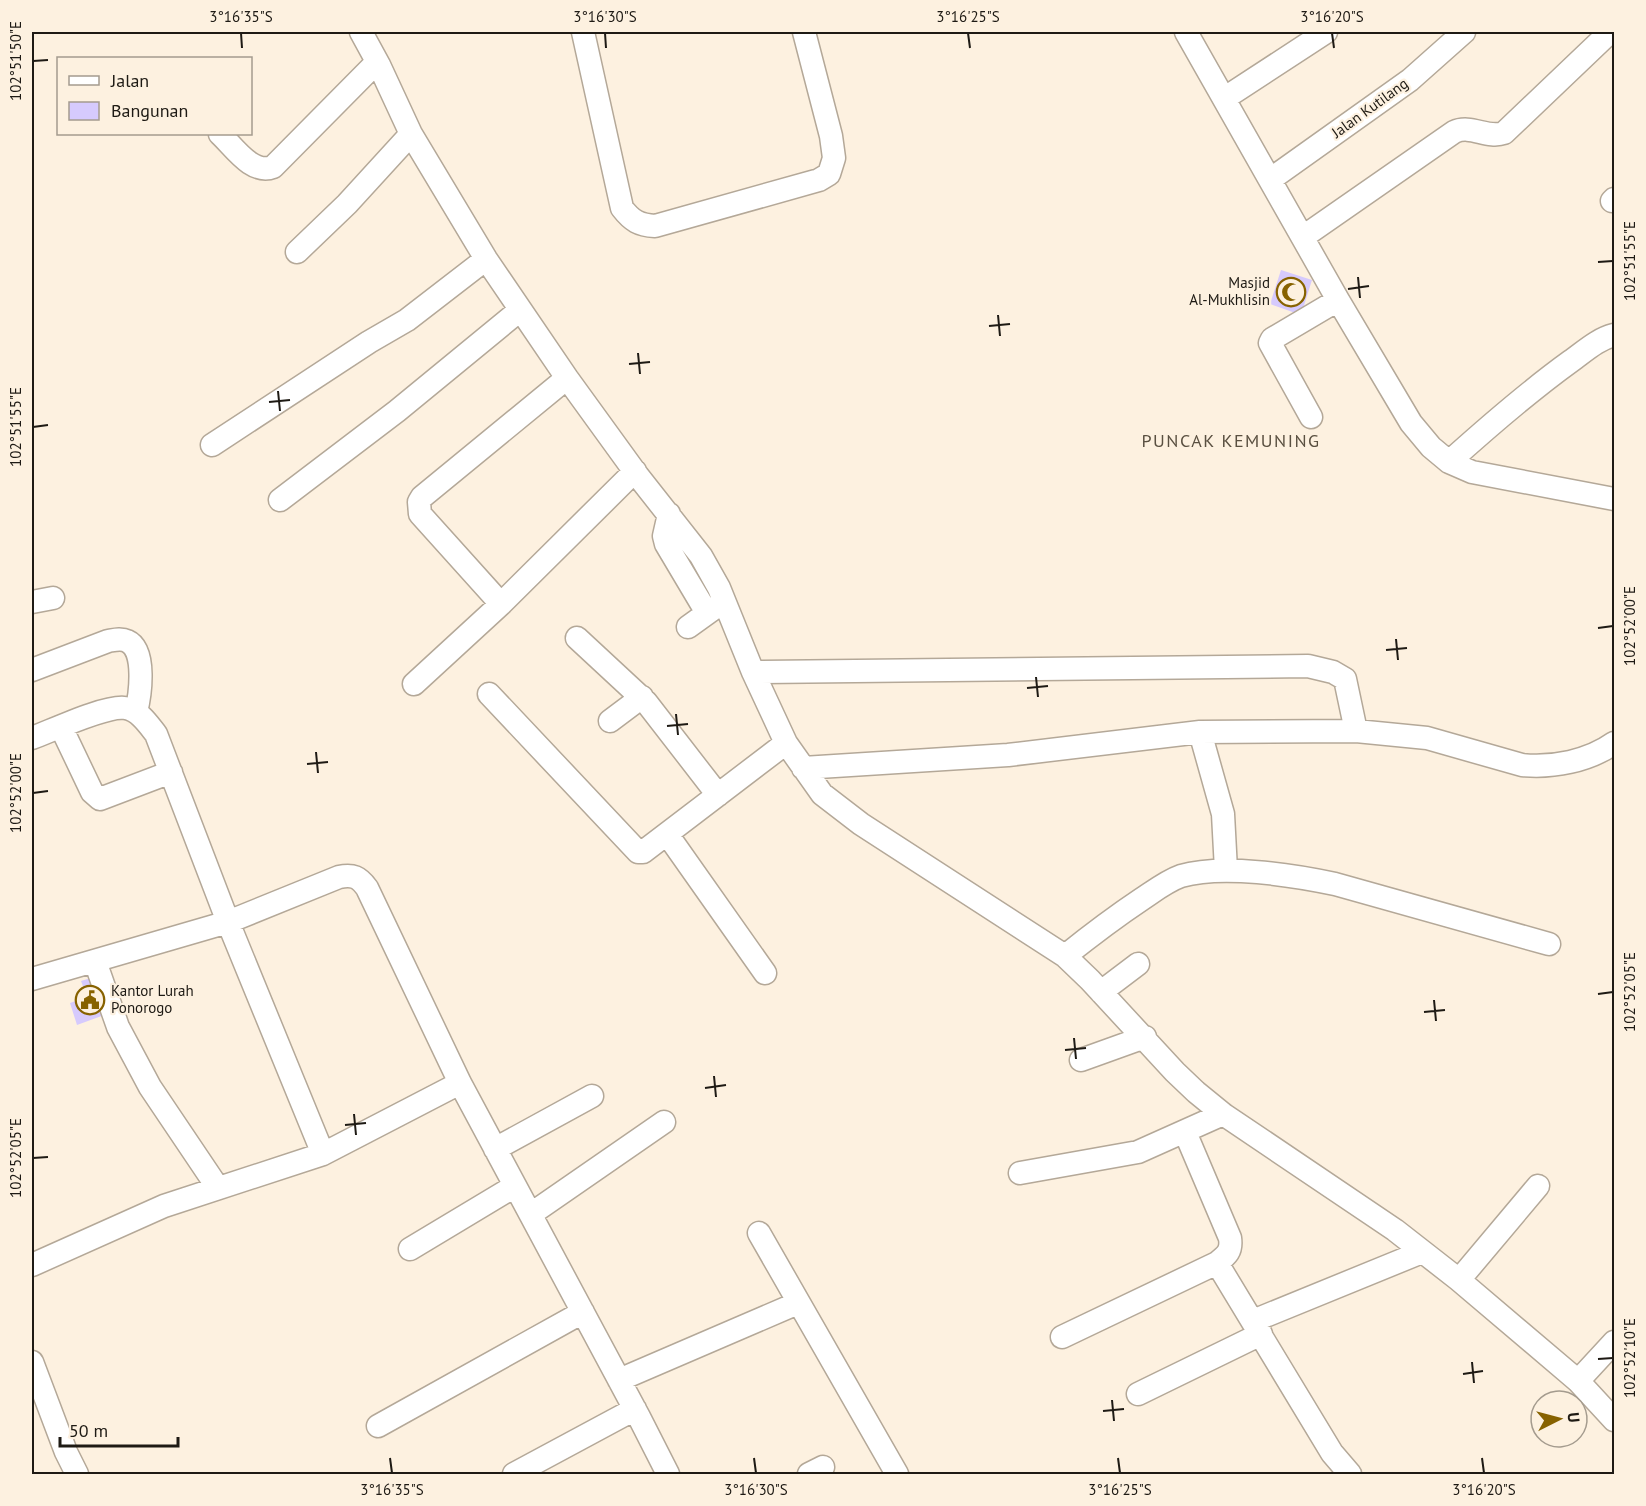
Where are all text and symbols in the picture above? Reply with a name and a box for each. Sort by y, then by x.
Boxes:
text: 3°16'35"S [209,7,273,26]
text: 3°16'30"S [573,7,637,26]
text: 3°16'25"S [936,7,1000,26]
text: 3°16'20"S [1300,7,1364,26]
text: 102°51'50"E [6,21,25,101]
legend [57,57,252,135]
text: Jalan [110,69,149,92]
street label: Jalan Kutilang [1327,74,1412,142]
text: Bangunan [111,99,188,122]
text: 102°51'55"E [1620,221,1639,301]
place label: Masjid Al-Mukhlisin [1189,273,1270,309]
mosque icon: Masjid Al-Mukhlisin [1275,276,1307,308]
text: 102°51'55"E [6,387,25,467]
district label: PUNCAK KEMUNING [1141,429,1321,452]
text: 102°52'00"E [1620,586,1639,666]
text: 102°52'00"E [6,753,25,833]
text: 102°52'05"E [1620,952,1639,1032]
place label: Kantor Lurah Ponorogo [111,981,194,1017]
public building icon: Kantor Lurah Ponorogo [74,984,106,1016]
text: 102°52'05"E [6,1118,25,1198]
text: 102°52'10"E [1620,1318,1639,1398]
north arrow [1529,1389,1589,1449]
scale bar [60,1410,178,1448]
text: U [1563,1411,1584,1423]
text: 50 m [69,1419,108,1442]
text: 3°16'35"S [360,1480,424,1499]
text: 3°16'30"S [724,1480,788,1499]
text: 3°16'25"S [1088,1480,1152,1499]
text: 3°16'20"S [1452,1480,1516,1499]

